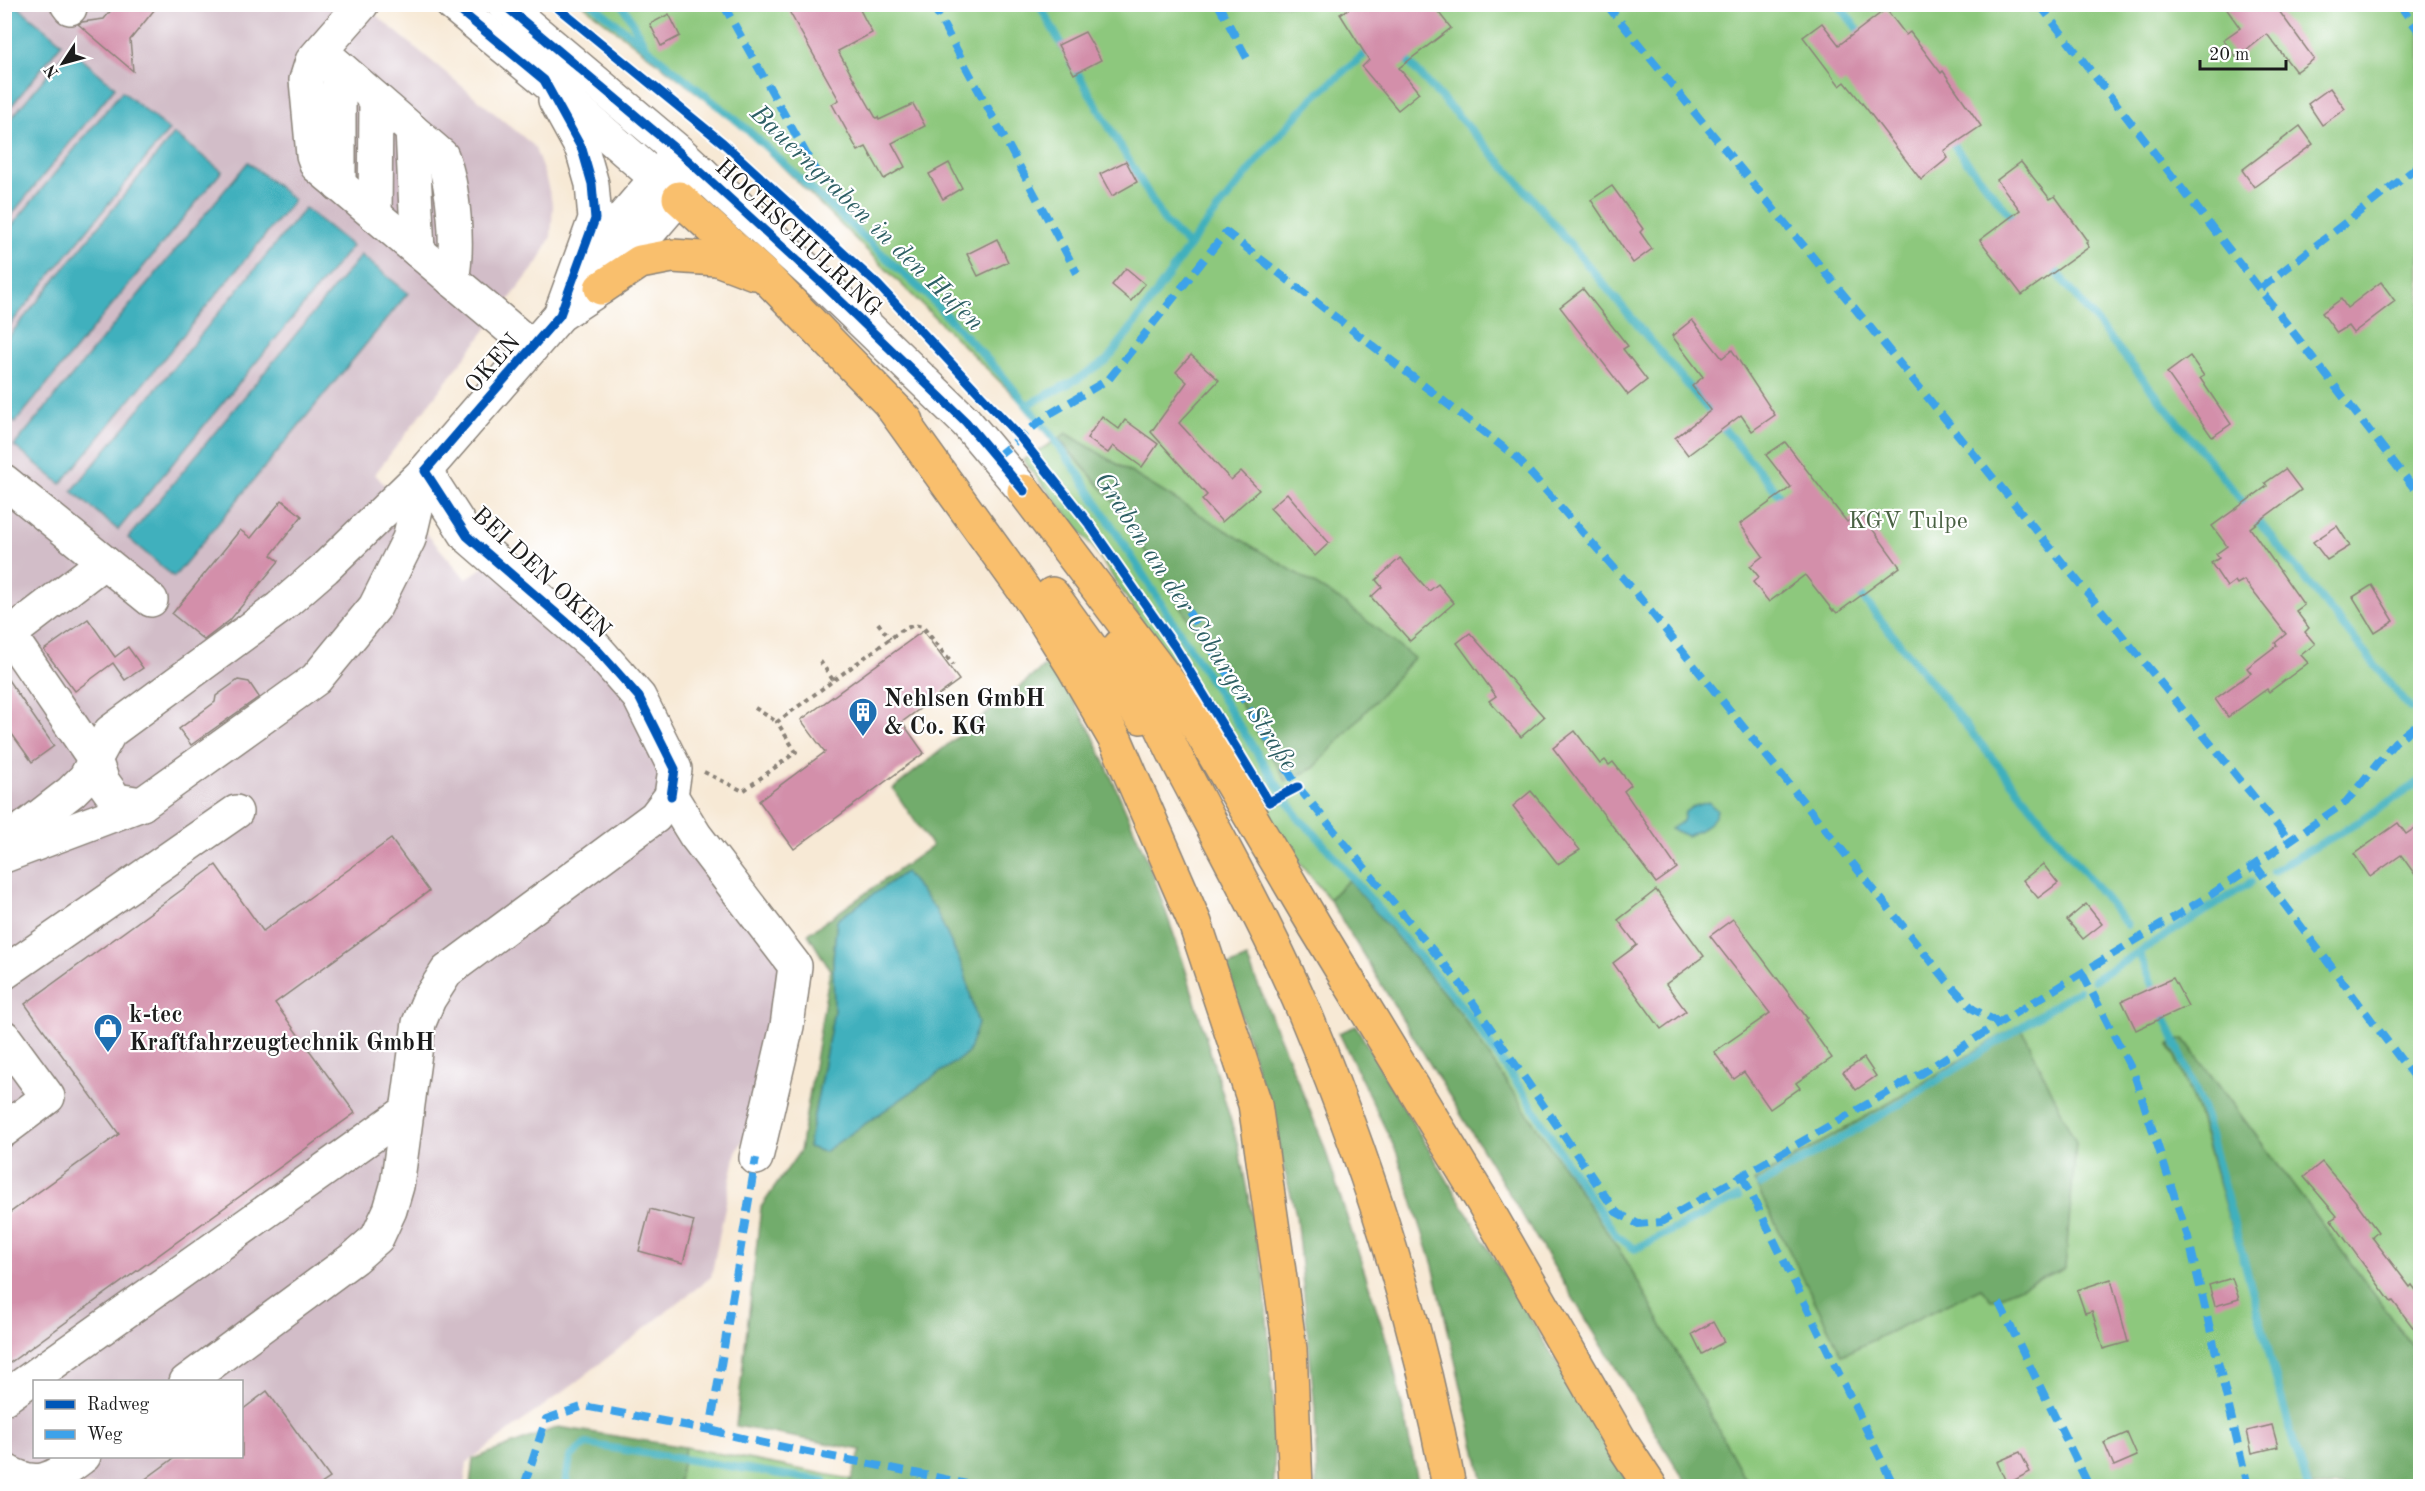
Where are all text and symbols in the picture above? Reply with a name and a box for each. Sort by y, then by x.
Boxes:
north arrow [33,33,93,93]
scale bar [2200,33,2286,71]
text: 20 m [2209,46,2249,64]
text: N [42,60,63,80]
water label: Bauerngraben in den Hufen [744,100,988,337]
street label: HOCHSCHULRING [710,155,885,322]
street label: OKEN [461,330,526,399]
water label: Graben an der Coburger Straße [1089,468,1302,776]
street label: BEI DEN OKEN [467,503,615,644]
park label: KGV Tulpe [1848,510,1968,534]
place label: Nehlsen GmbH & Co. KG [884,688,1045,740]
building icon: Nehlsen GmbH & Co. KG [847,696,879,738]
place label: k-tec Kraftfahrzeugtechnik GmbH [129,1004,435,1056]
shop icon: k-tec Kraftfahrzeugtechnik GmbH [92,1012,124,1054]
legend [33,1380,243,1458]
text: Radweg [87,1396,150,1414]
text: Weg [87,1426,123,1444]

